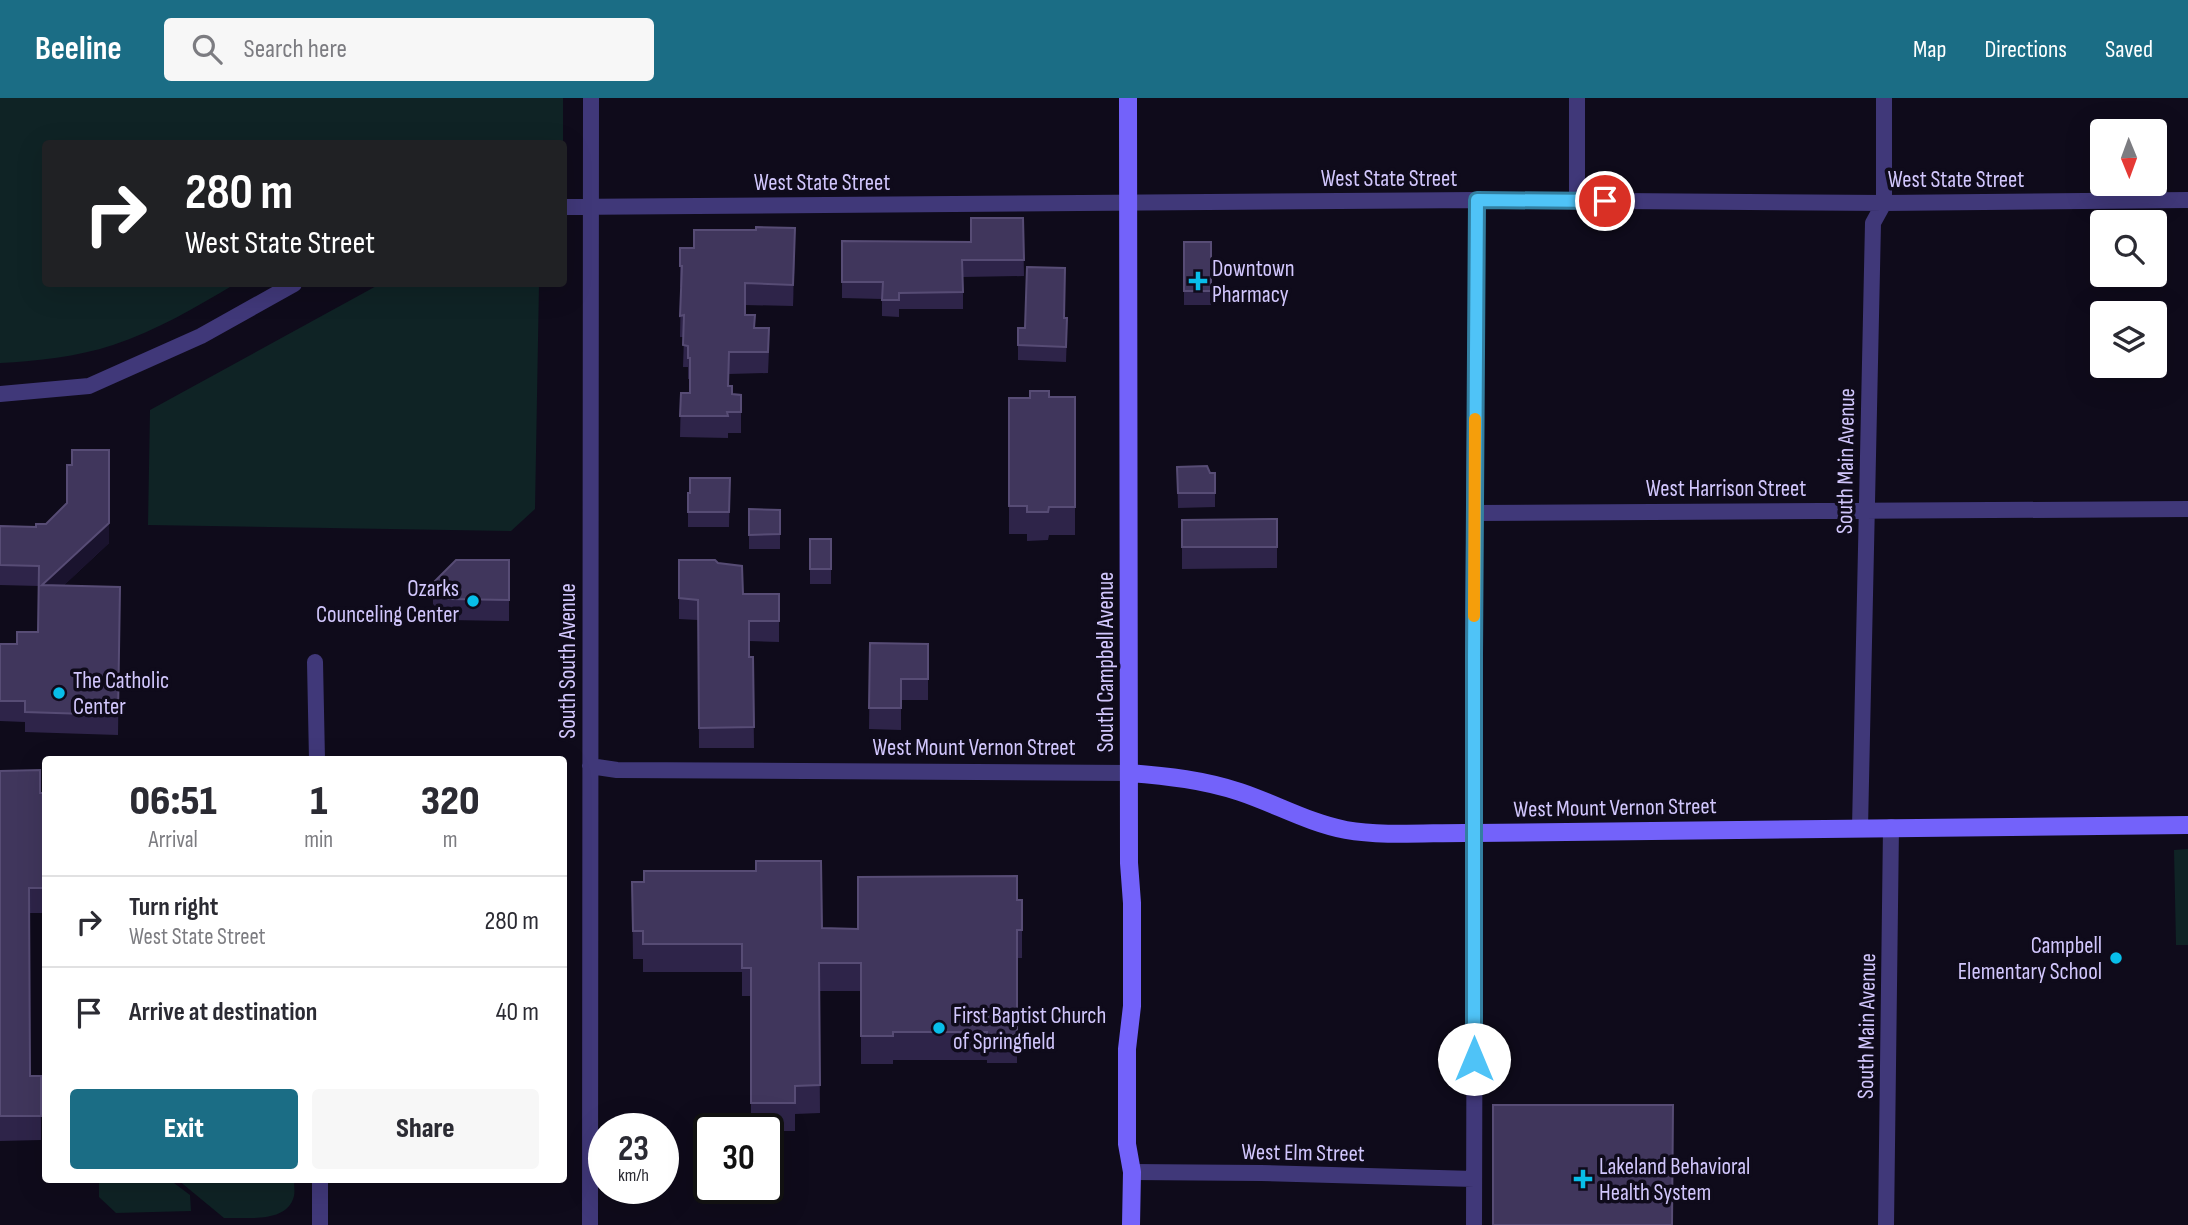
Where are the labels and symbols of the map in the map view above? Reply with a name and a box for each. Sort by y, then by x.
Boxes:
north arrow [2090,119,2166,196]
street label: West State Street [1321,165,1457,193]
street label: West State Street [1888,166,2024,194]
street label: West State Street [754,169,890,197]
pin [1575,171,1635,231]
place label: Downtown Pharmacy [1212,255,1295,309]
marker: Downtown Pharmacy [1190,273,1206,289]
street label: South Main Avenue [1831,388,1861,534]
street label: West Harrison Street [1646,475,1806,503]
street label: South Campbell Avenue [1092,572,1120,752]
place label: Ozarks Counceling Center [316,575,459,629]
street label: South South Avenue [554,583,582,739]
marker: Ozarks Counceling Center [465,593,481,609]
place label: The Catholic Center [73,667,169,721]
marker: The Catholic Center [51,685,67,701]
street label: West Mount Vernon Street [872,734,1076,762]
street label: West Mount Vernon Street [1513,792,1717,824]
place label: Campbell Elementary School [1958,932,2102,986]
marker: Campbell Elementary School [2108,950,2124,966]
street label: South Main Avenue [1852,953,1882,1099]
place label: First Baptist Church of Springfield [953,1002,1106,1056]
marker: First Baptist Church of Springfield [931,1020,947,1036]
position arrow [1437,1022,1511,1096]
speed limit sign: 30 [693,1113,784,1204]
street label: West Elm Street [1241,1138,1365,1168]
place label: Lakeland Behavioral Health System [1599,1153,1750,1207]
marker: Lakeland Behavioral Health System [1573,1169,1593,1189]

